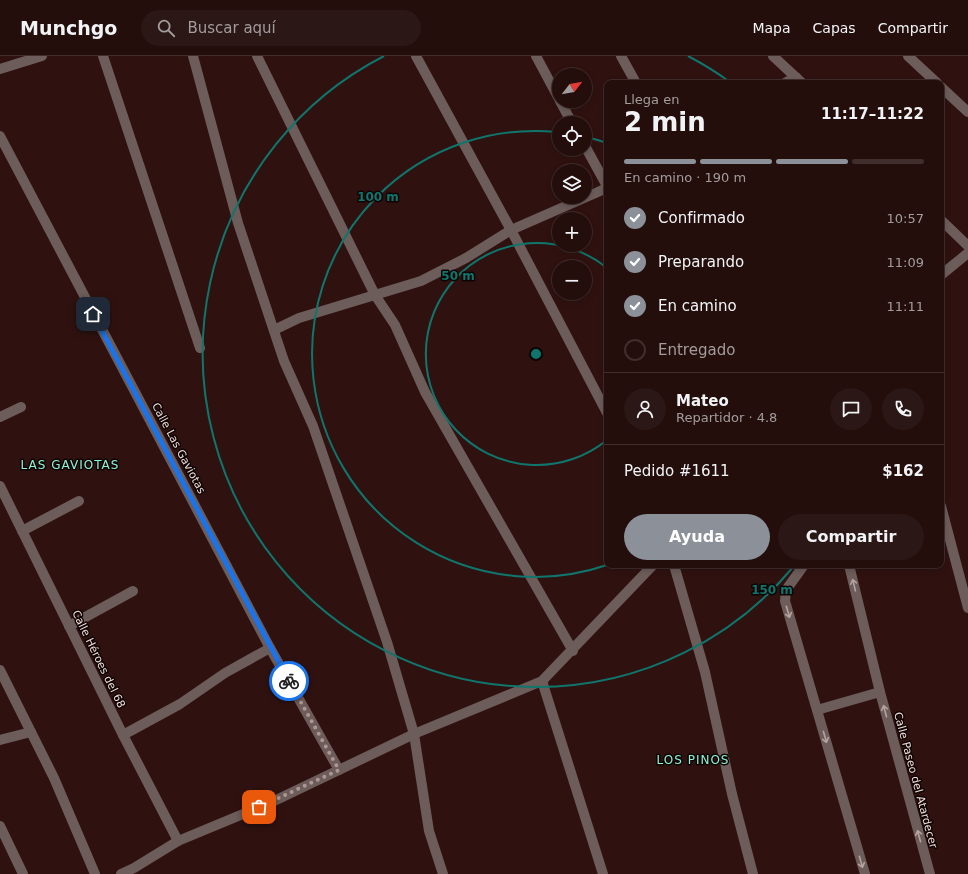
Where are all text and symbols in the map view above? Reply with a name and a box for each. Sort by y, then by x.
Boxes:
search box [141,10,421,46]
text: Munchgo [20,17,117,39]
icon: search [155,17,177,39]
text: Buscar aquí [187,19,276,37]
text: Mapa [752,20,791,36]
text: Capas [813,20,856,36]
text: Compartir [878,20,948,36]
north arrow [552,68,592,108]
map controls [552,68,592,300]
text: Llega en [624,92,679,107]
text: 11:17–11:22 [821,105,924,123]
text: 2 min [624,107,706,137]
button: locate [552,116,592,156]
button: layers [552,164,592,204]
text: En camino · 190 m [624,170,746,185]
text: 100 m [357,190,399,204]
icon: check [624,207,646,229]
text: Confirmado [658,209,745,227]
text: 10:57 [887,211,924,226]
button: + [552,212,592,252]
icon: check [624,251,646,273]
text: Preparando [658,253,744,271]
text: 11:09 [887,255,924,270]
button: − [552,260,592,300]
text: 50 m [441,269,475,283]
icon: check [624,295,646,317]
pin [76,297,110,331]
text: En camino [658,297,737,315]
text: 11:11 [887,299,924,314]
icon: home [82,303,104,325]
text: Entregado [658,341,735,359]
centre of rings [529,347,543,361]
button: person [624,388,666,430]
button: chat [830,388,872,430]
button: phone [882,388,924,430]
text: Mateo [676,392,729,410]
street label: Calle Las Gaviotas [149,400,208,496]
text: Repartidor · 4.8 [676,410,777,425]
district label: LAS GAVIOTAS [21,458,119,472]
text: Pedido #1611 [624,462,730,480]
text: $162 [882,462,924,480]
button: Ayuda [624,514,770,560]
button: Compartir [778,514,924,560]
one-way arrow [849,579,857,592]
text: 150 m [751,583,793,597]
one-way arrow [785,605,792,618]
street label: Calle Héroes del 68 [69,608,128,710]
courier [269,661,309,701]
icon: bike [278,670,300,692]
one-way arrow [881,705,888,718]
street label: Calle Paseo del Atardecer [891,711,940,850]
one-way arrow [822,730,829,743]
district label: LOS PINOS [657,753,729,767]
pin [242,790,276,824]
icon: bag [248,796,270,818]
one-way arrow [915,830,923,843]
one-way arrow [858,855,865,868]

